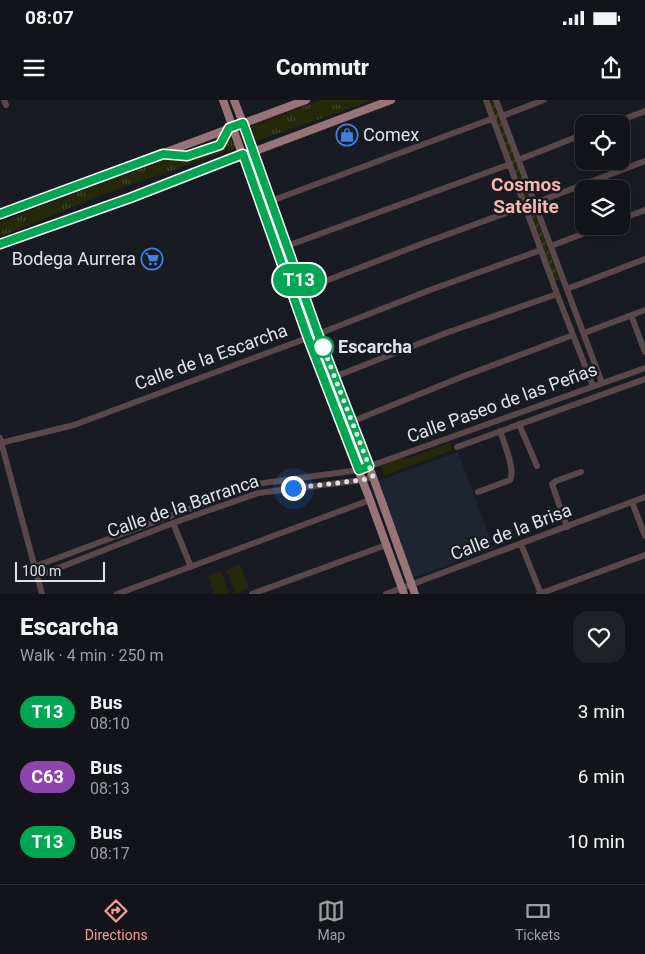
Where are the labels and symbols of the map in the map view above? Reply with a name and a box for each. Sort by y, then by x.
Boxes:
shop icon: Comex [335,123,359,147]
place label: Comex [363,124,419,145]
district label: Cosmos Satélite [491,173,561,218]
supermarket icon: Bodega Aurrera [140,247,164,271]
place label: Bodega Aurrera [12,248,136,269]
line badge: T13 [270,264,328,296]
street label: Calle de la Escarcha [132,319,290,394]
marker: Escarcha [312,336,334,358]
place label: Escarcha [338,336,412,357]
street label: Calle Paseo de las Peñas [404,358,600,447]
street label: Calle de la Barranca [104,470,261,541]
your location [281,476,306,501]
street label: Calle de la Brisa [447,499,574,564]
scale bar [15,559,105,582]

